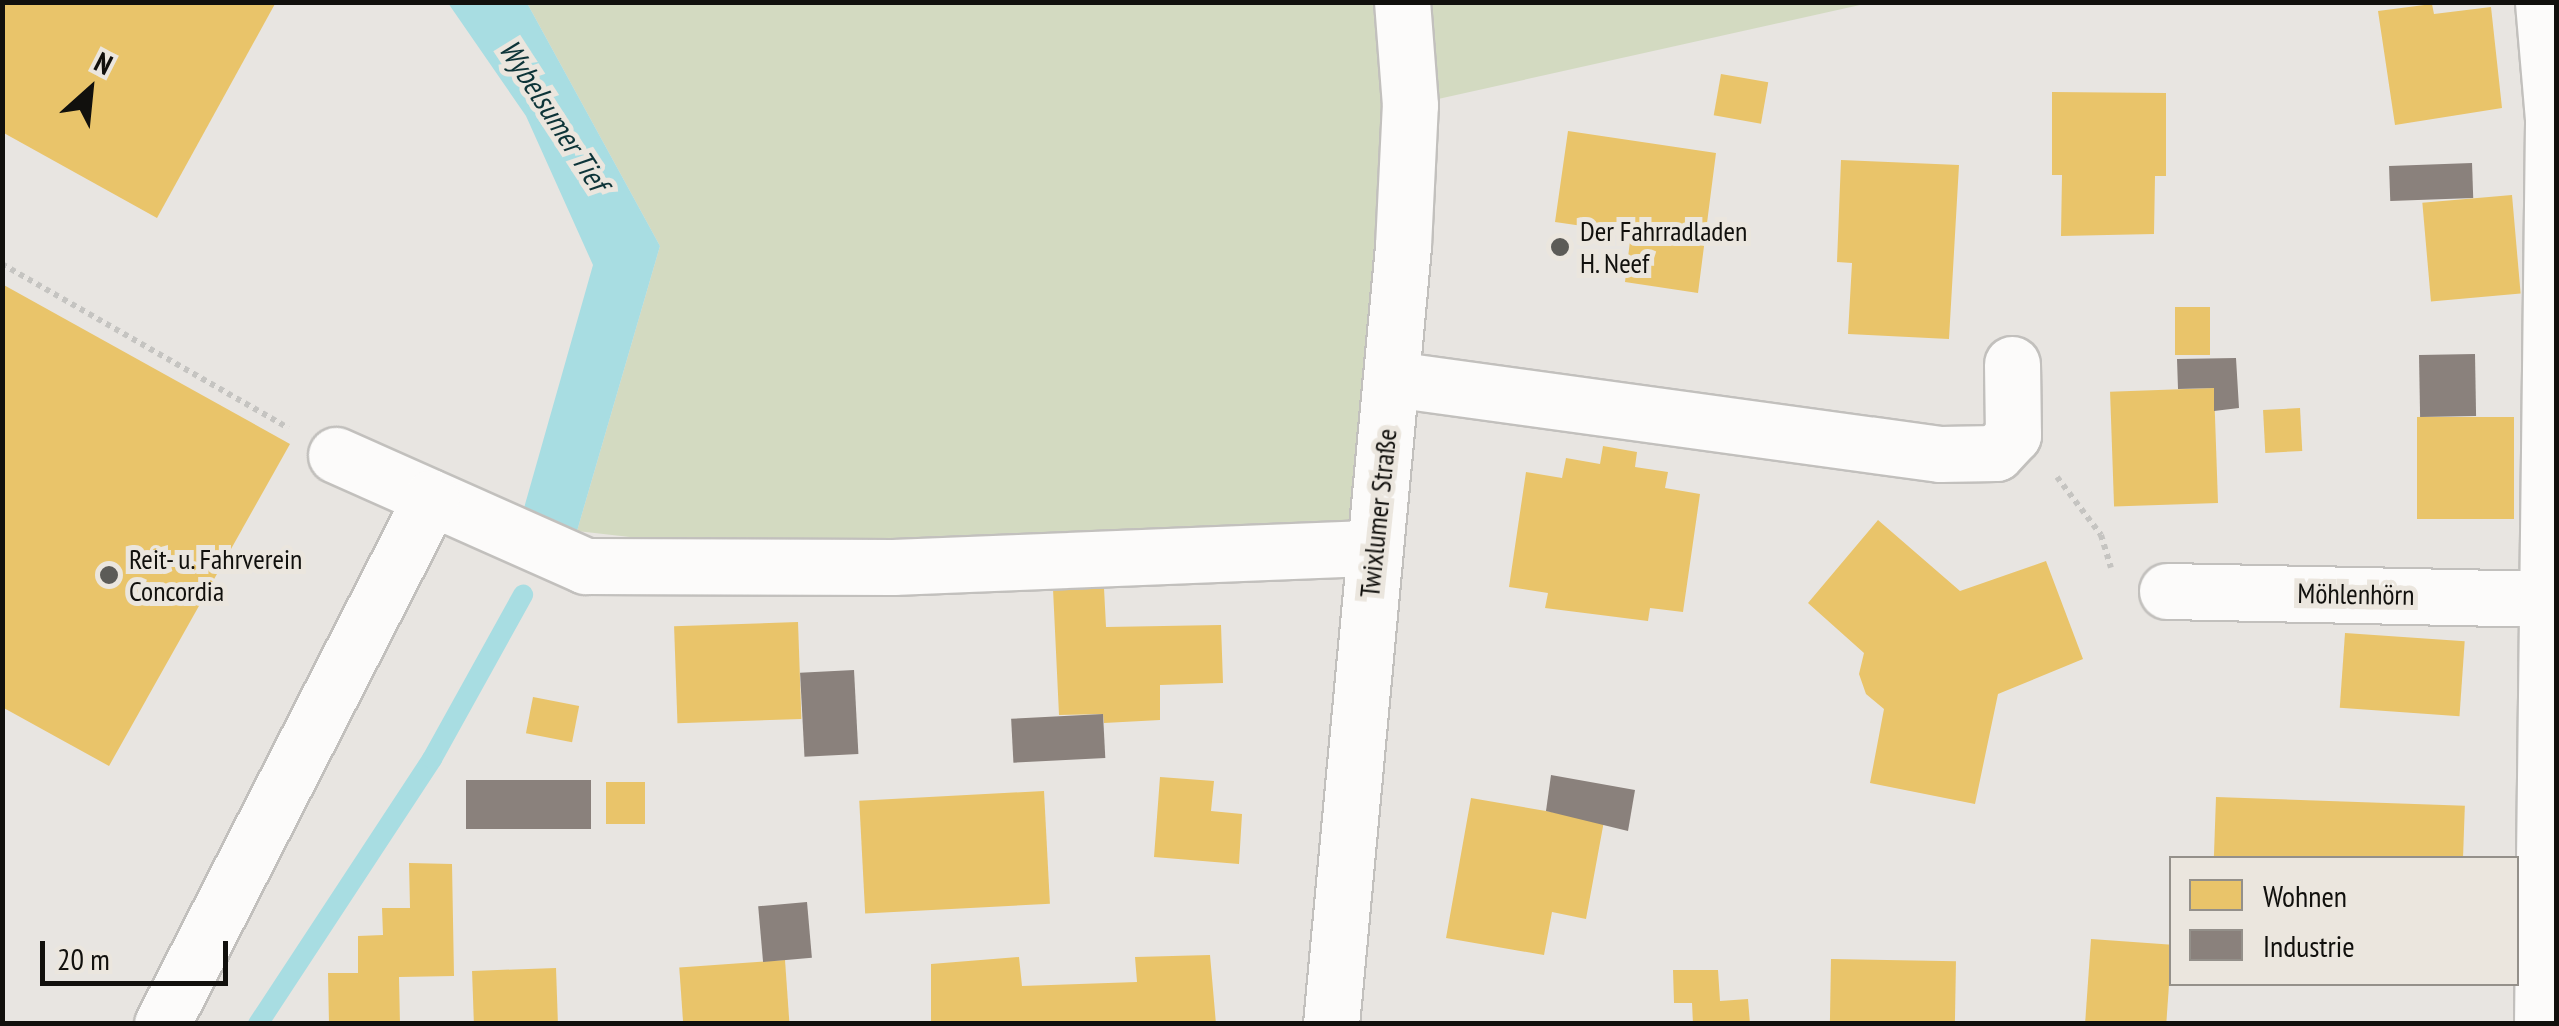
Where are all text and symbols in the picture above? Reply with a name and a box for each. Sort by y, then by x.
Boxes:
water label: Wybelsumer Tief [492,33,616,197]
north arrow [40,40,140,140]
text: N [89,43,119,83]
place label: Der Fahrradladen H. Neef [1580,214,1747,280]
marker: Der Fahrradladen H. Neef [1549,236,1571,258]
street label: Twixlumer Straße [1352,427,1404,599]
place label: Reit- u. Fahrverein Concordia [129,542,306,608]
marker: Reit- u. Fahrverein Concordia [98,564,120,586]
street label: Möhlenhörn [2297,576,2415,612]
legend [2169,856,2519,986]
text: Wohnen [2263,876,2347,915]
scale bar [45,921,232,983]
text: Industrie [2263,926,2355,965]
text: 20 m [57,939,110,978]

